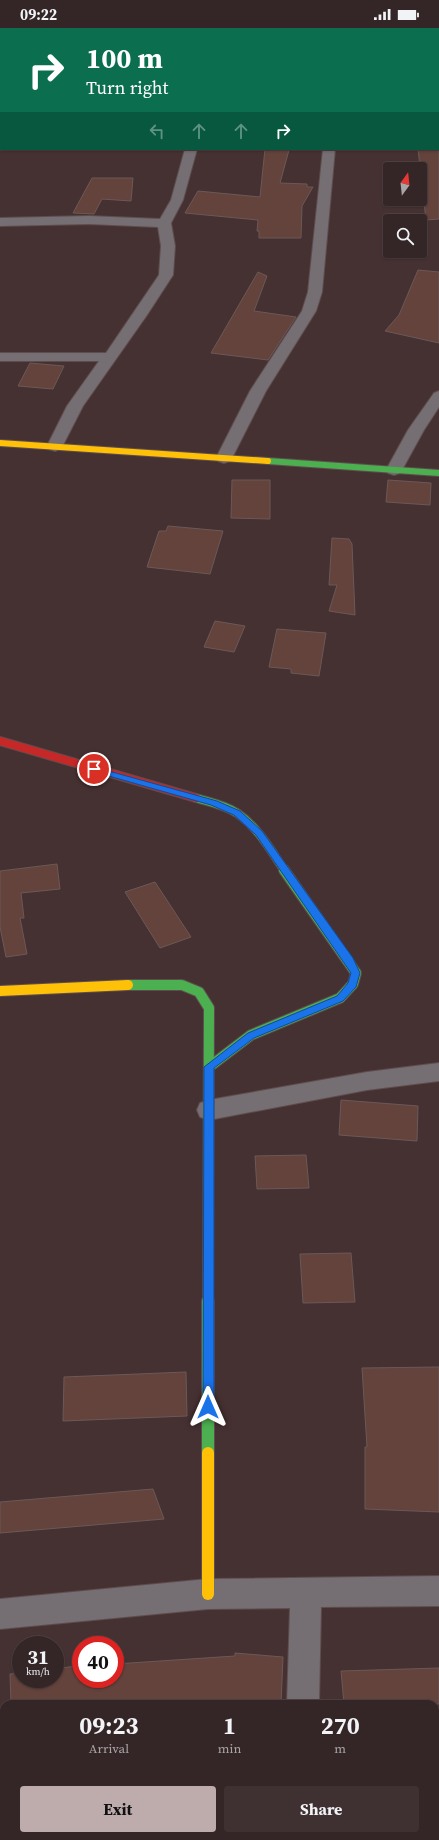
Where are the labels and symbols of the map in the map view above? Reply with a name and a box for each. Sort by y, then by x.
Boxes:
north arrow [383,162,427,206]
pin [77,752,111,786]
position arrow [187,1386,229,1428]
speed limit sign: 40 [72,1636,124,1688]

